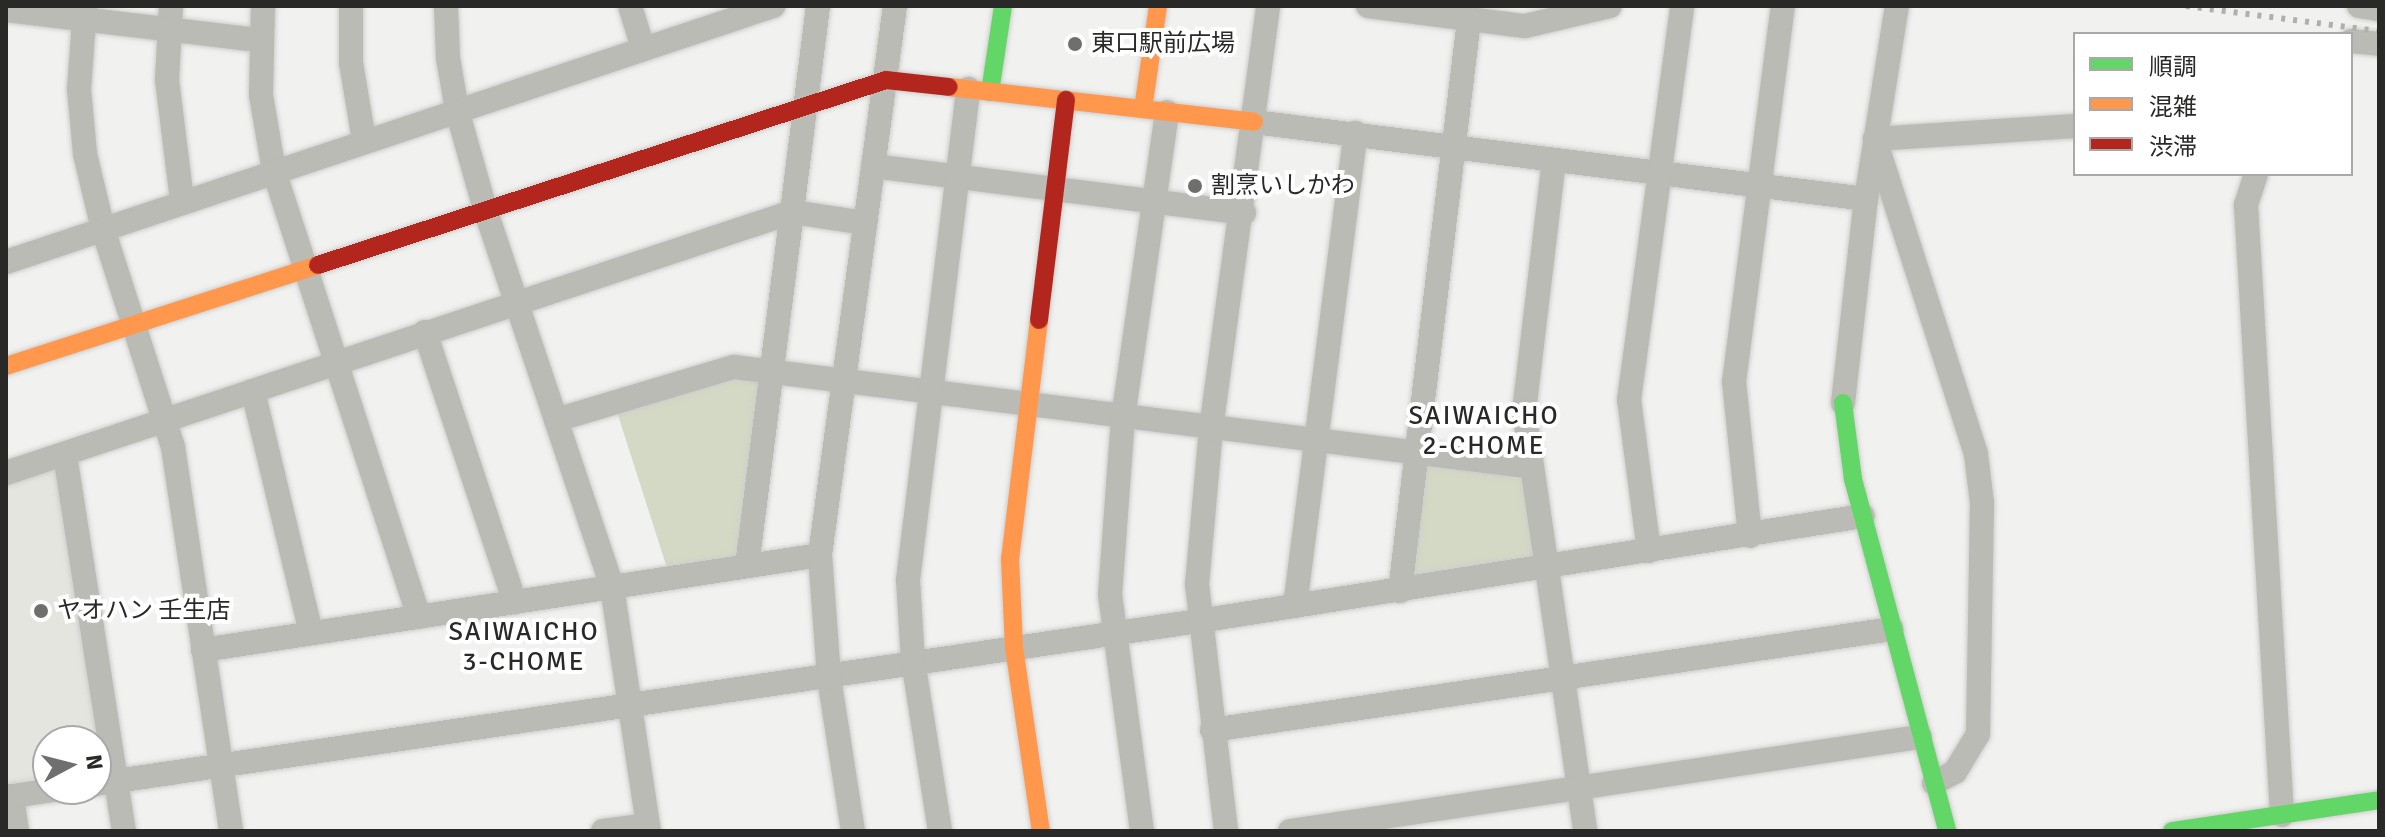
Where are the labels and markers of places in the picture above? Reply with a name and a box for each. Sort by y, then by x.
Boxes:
place label: 東口駅前広場 [1091,30,1235,58]
marker: 東口駅前広場 [1066,35,1084,53]
place label: 割烹いしかわ [1211,172,1355,200]
marker: 割烹いしかわ [1186,177,1204,195]
place label: ヤオハン 壬生店 [57,597,230,625]
marker: ヤオハン 壬生店 [32,602,50,620]

